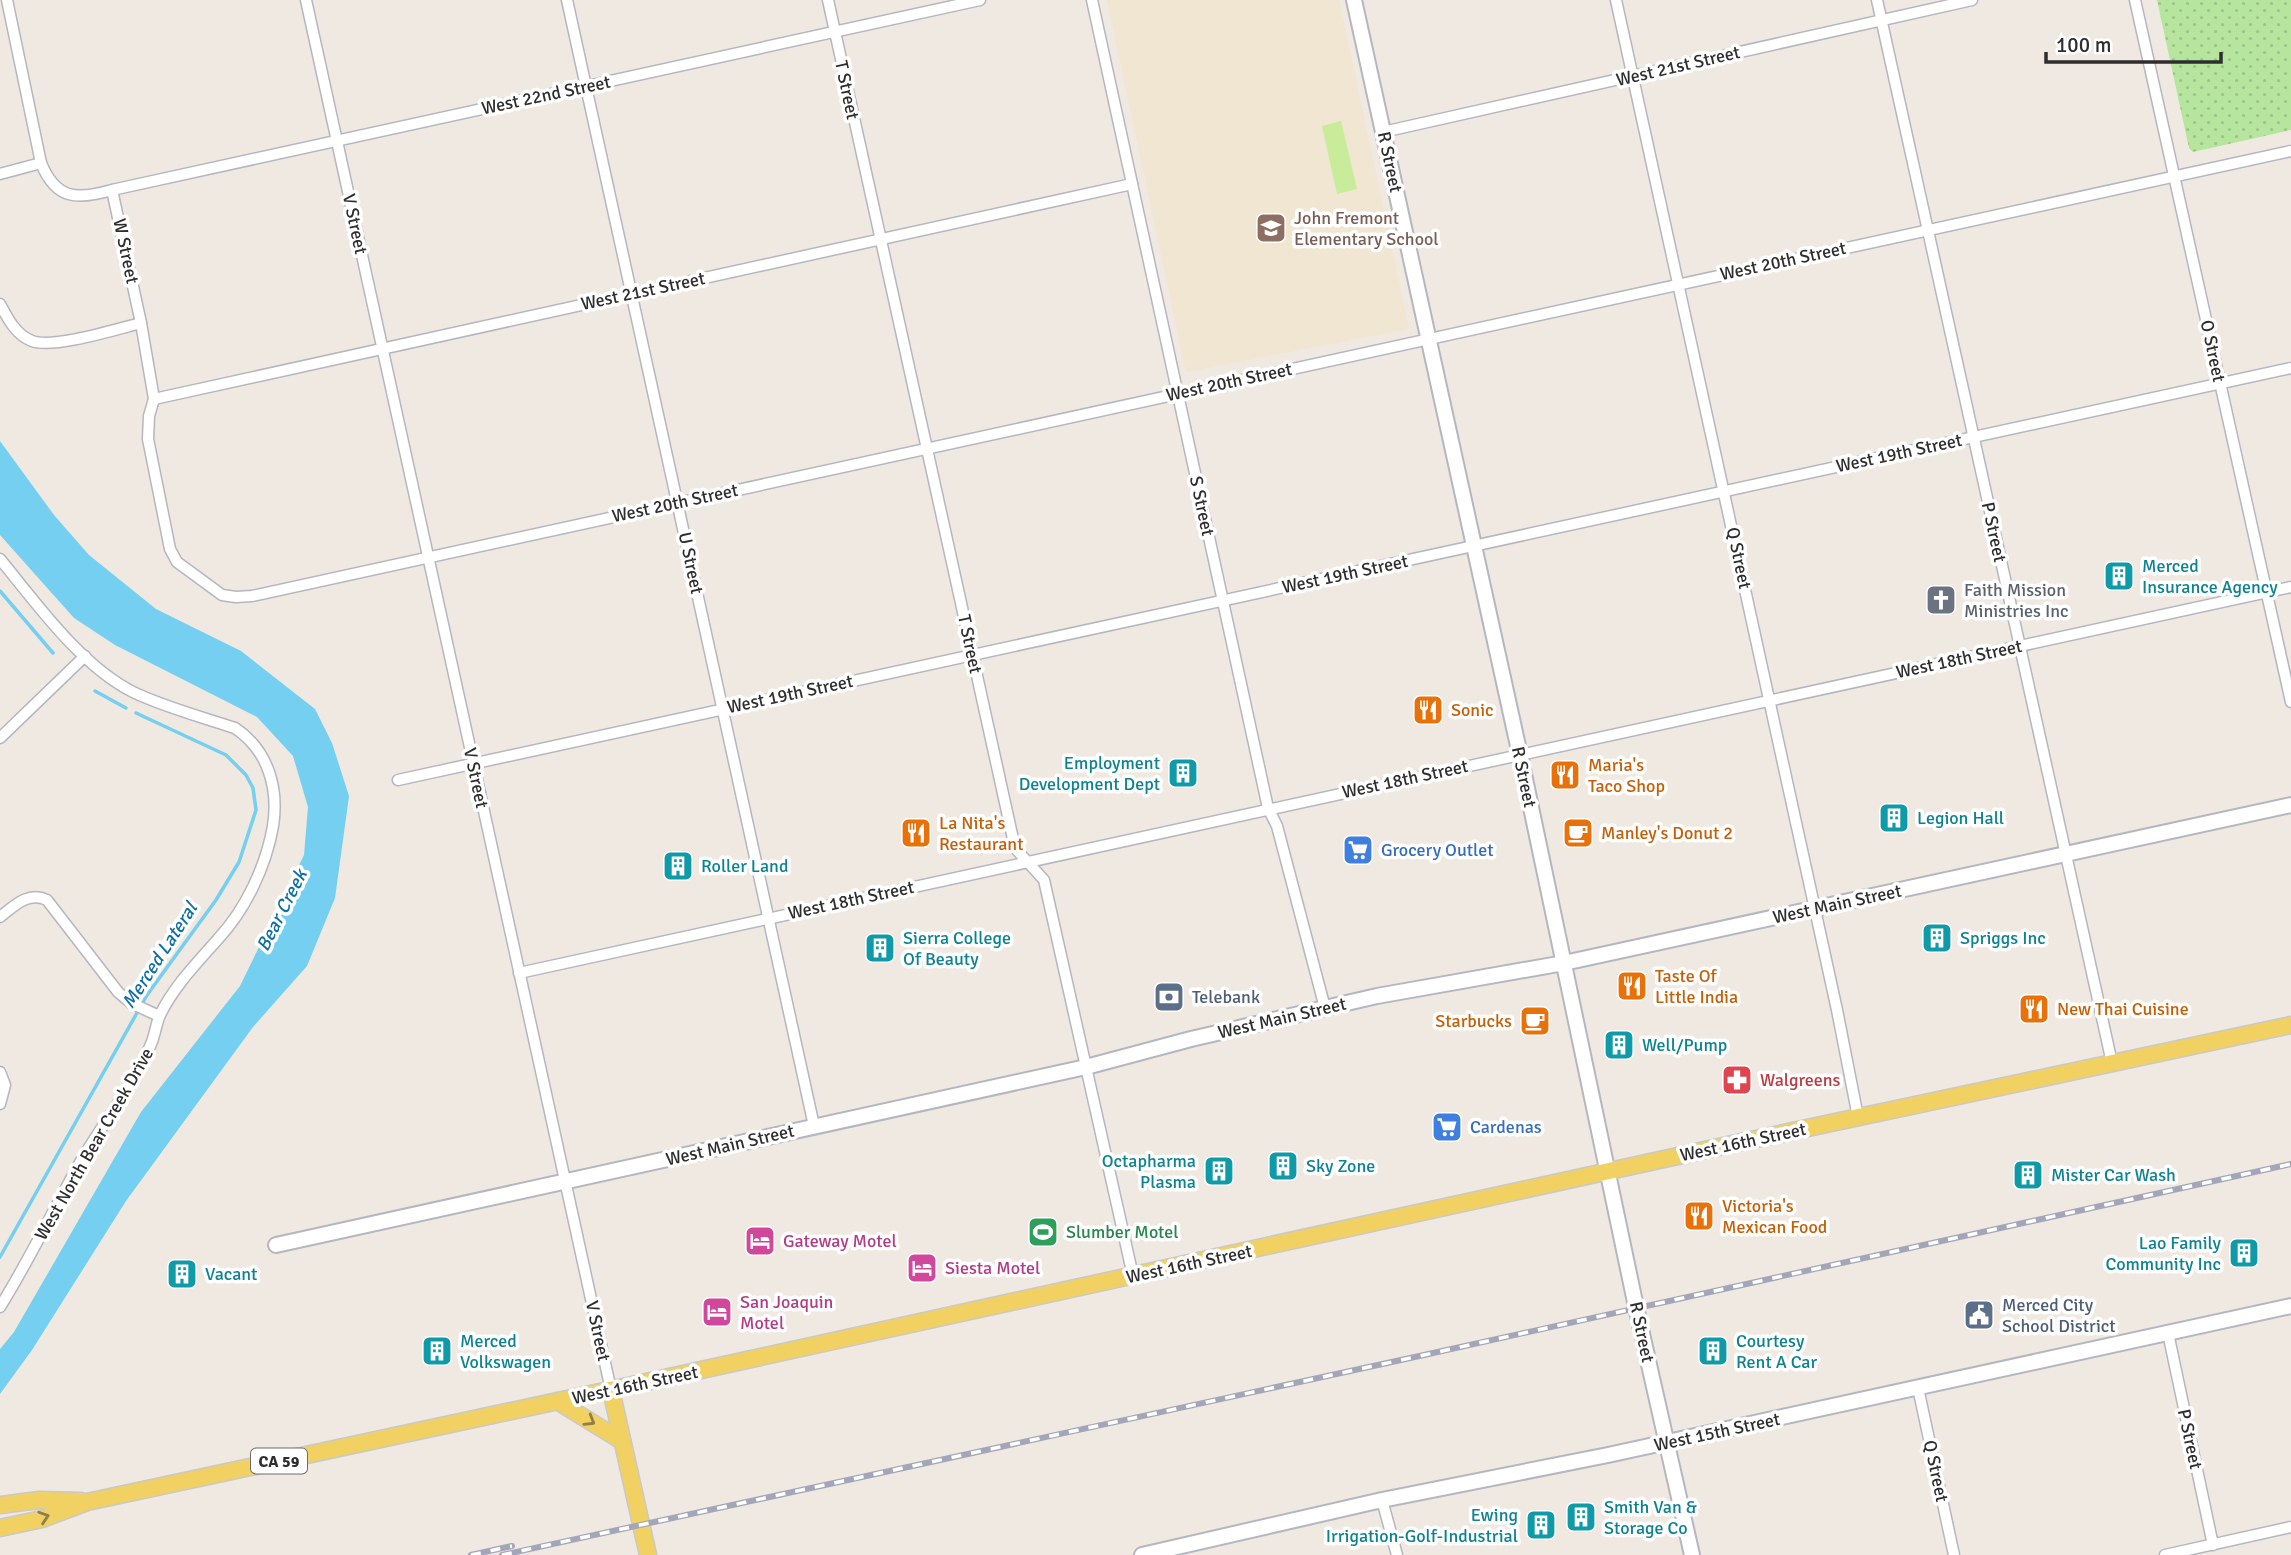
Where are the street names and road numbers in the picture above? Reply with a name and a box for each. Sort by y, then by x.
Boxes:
street label: West 21st Street [1614,41,1742,91]
street label: T Street [830,59,864,121]
street label: West 22nd Street [479,71,613,119]
street label: R Street [1373,130,1407,194]
street label: V Street [338,192,372,256]
street label: W Street [108,216,144,286]
street label: West 20th Street [1718,237,1848,285]
street label: West 21st Street [579,267,707,315]
street label: O Street [2196,318,2230,384]
street label: West 20th Street [1164,358,1294,406]
street label: West 19th Street [1834,429,1964,477]
street label: S Street [1185,474,1219,538]
street label: West 20th Street [610,479,740,527]
street label: P Street [1977,500,2011,564]
street label: Q Street [1722,525,1756,591]
street label: U Street [674,530,708,596]
street label: West 19th Street [1280,550,1410,598]
street label: T Street [953,613,987,675]
street label: West 18th Street [1894,635,2024,683]
street label: West 19th Street [725,670,855,718]
street label: R Street [1507,745,1541,809]
street label: V Street [459,746,493,810]
street label: West 18th Street [1340,755,1470,803]
street label: West 18th Street [786,876,916,924]
street label: West Main Street [1771,880,1903,928]
street label: West Main Street [1216,993,1348,1043]
street label: West North Bear Creek Drive [30,1044,158,1244]
street label: West 16th Street [1678,1118,1808,1166]
street label: West Main Street [664,1120,796,1170]
street label: West 16th Street [1124,1240,1254,1288]
street label: V Street [581,1299,615,1363]
street label: R Street [1625,1300,1659,1364]
street label: West 16th Street [570,1361,700,1409]
street label: P Street [2173,1407,2207,1471]
street label: West 15th Street [1652,1408,1782,1456]
street label: Q Street [1919,1438,1953,1504]
road number: CA 59 [251,1448,307,1474]

